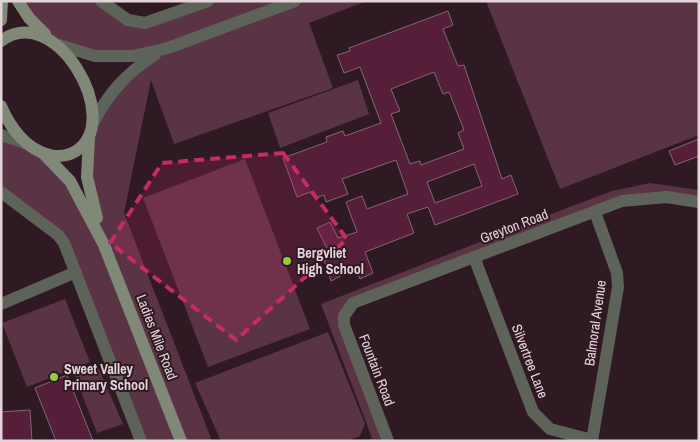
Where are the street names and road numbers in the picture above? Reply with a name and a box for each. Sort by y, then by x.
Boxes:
street label: Greyton Road [477,205,551,247]
street label: Balmoral Avenue [580,279,610,367]
street label: Ladies Mile Road [132,292,182,382]
street label: Silvertree Lane [508,321,552,401]
street label: Fountain Road [355,332,399,408]

